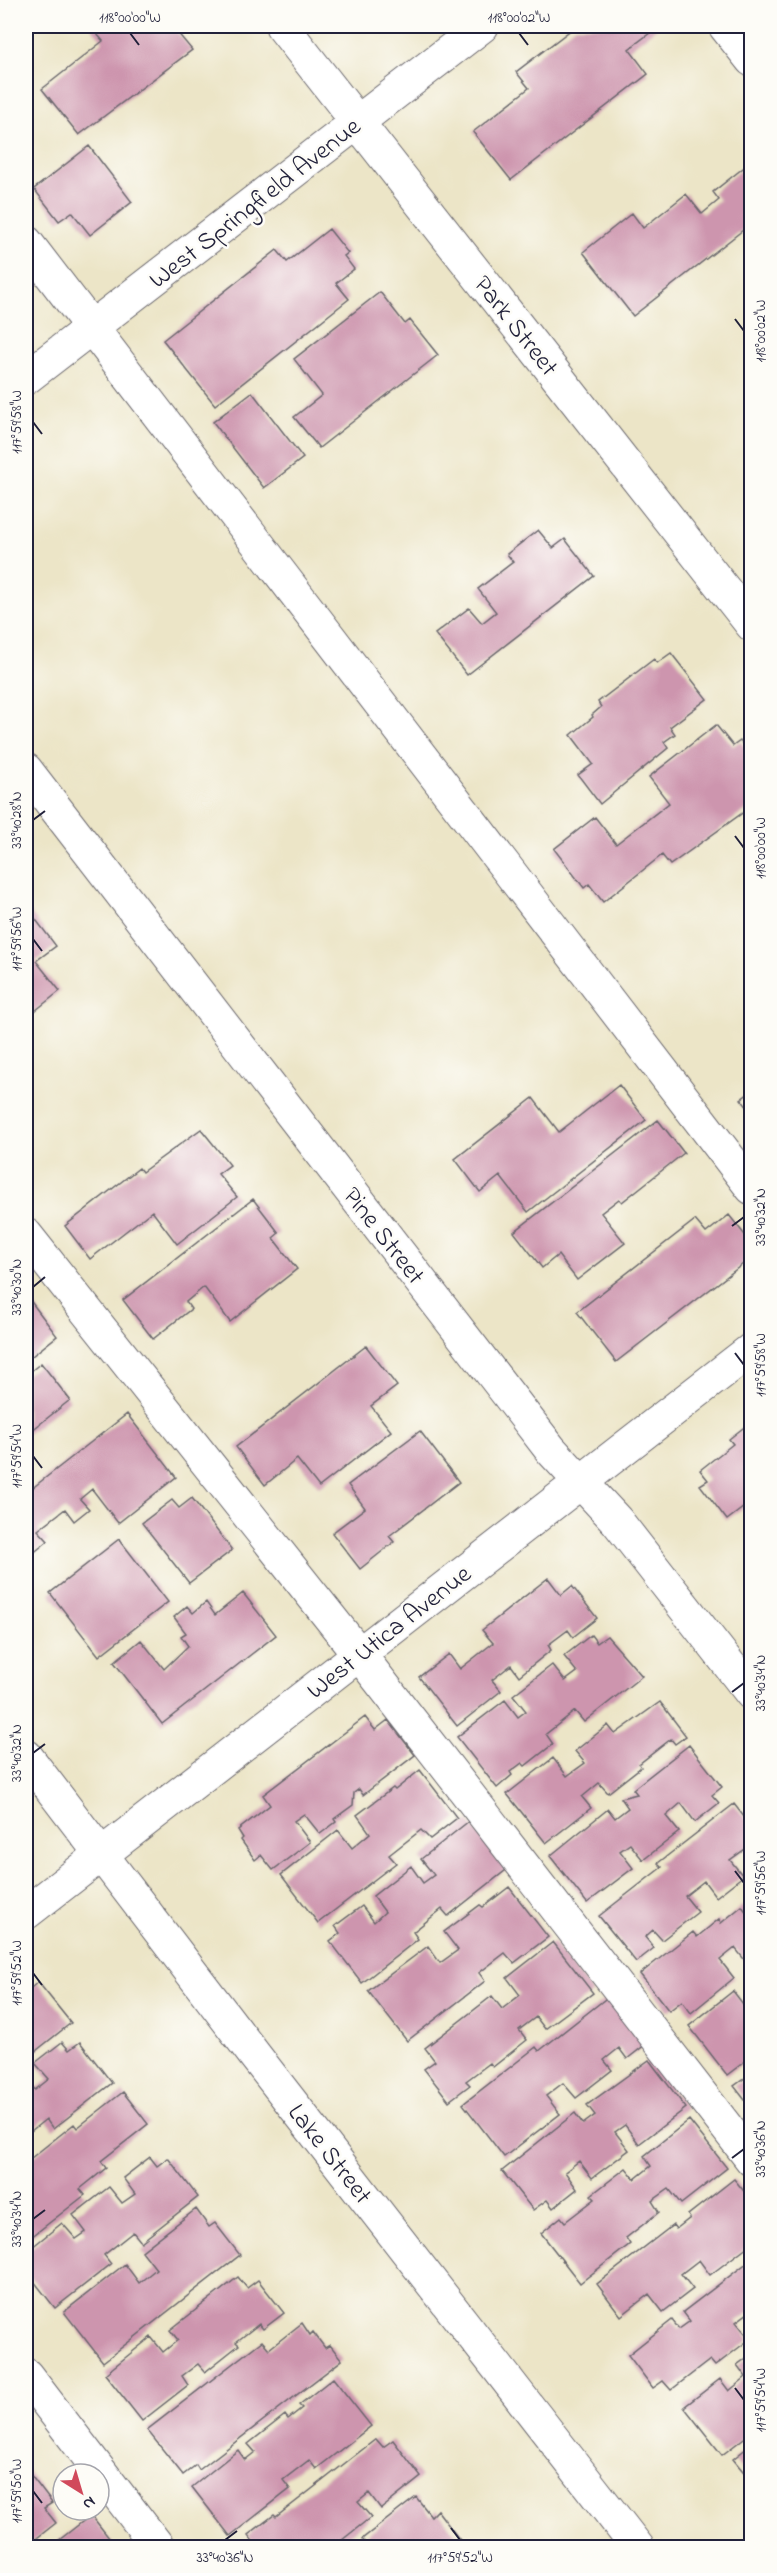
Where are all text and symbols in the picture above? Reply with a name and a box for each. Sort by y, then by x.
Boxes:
text: 118°00'00"W [99,7,161,29]
text: 118°00'02"W [488,7,550,29]
street label: West Springfield Avenue [142,109,370,299]
street label: Park Street [463,268,566,386]
text: 118°00'02"W [750,300,772,362]
text: 117°59'58"W [6,390,28,454]
text: 33°40'28"N [6,791,28,849]
text: 118°00'00"W [750,817,772,879]
text: 117°59'56"W [6,907,28,971]
street label: Pine Street [332,1180,433,1294]
text: 33°40'32"N [750,1188,772,1246]
text: 33°40'30"N [6,1259,28,1315]
text: 117°59'58"W [750,1333,772,1397]
text: 117°59'54"W [6,1424,28,1488]
street label: West Utica Avenue [299,1557,481,1710]
text: 33°40'34"N [750,1655,772,1711]
text: 33°40'32"N [6,1724,28,1782]
text: 117°59'56"W [750,1851,772,1915]
text: 117°59'52"W [6,1940,28,2006]
street label: Lake Street [277,2096,380,2214]
text: 33°40'36"N [750,2120,772,2178]
text: 33°40'34"N [6,2191,28,2247]
text: 117°59'54"W [750,2368,772,2432]
text: 117°59'50"W [6,2459,28,2523]
north arrow [51,2462,111,2522]
text: N [77,2490,100,2515]
text: 33°40'36"N [196,2547,254,2569]
text: 117°59'52"W [427,2547,493,2569]

